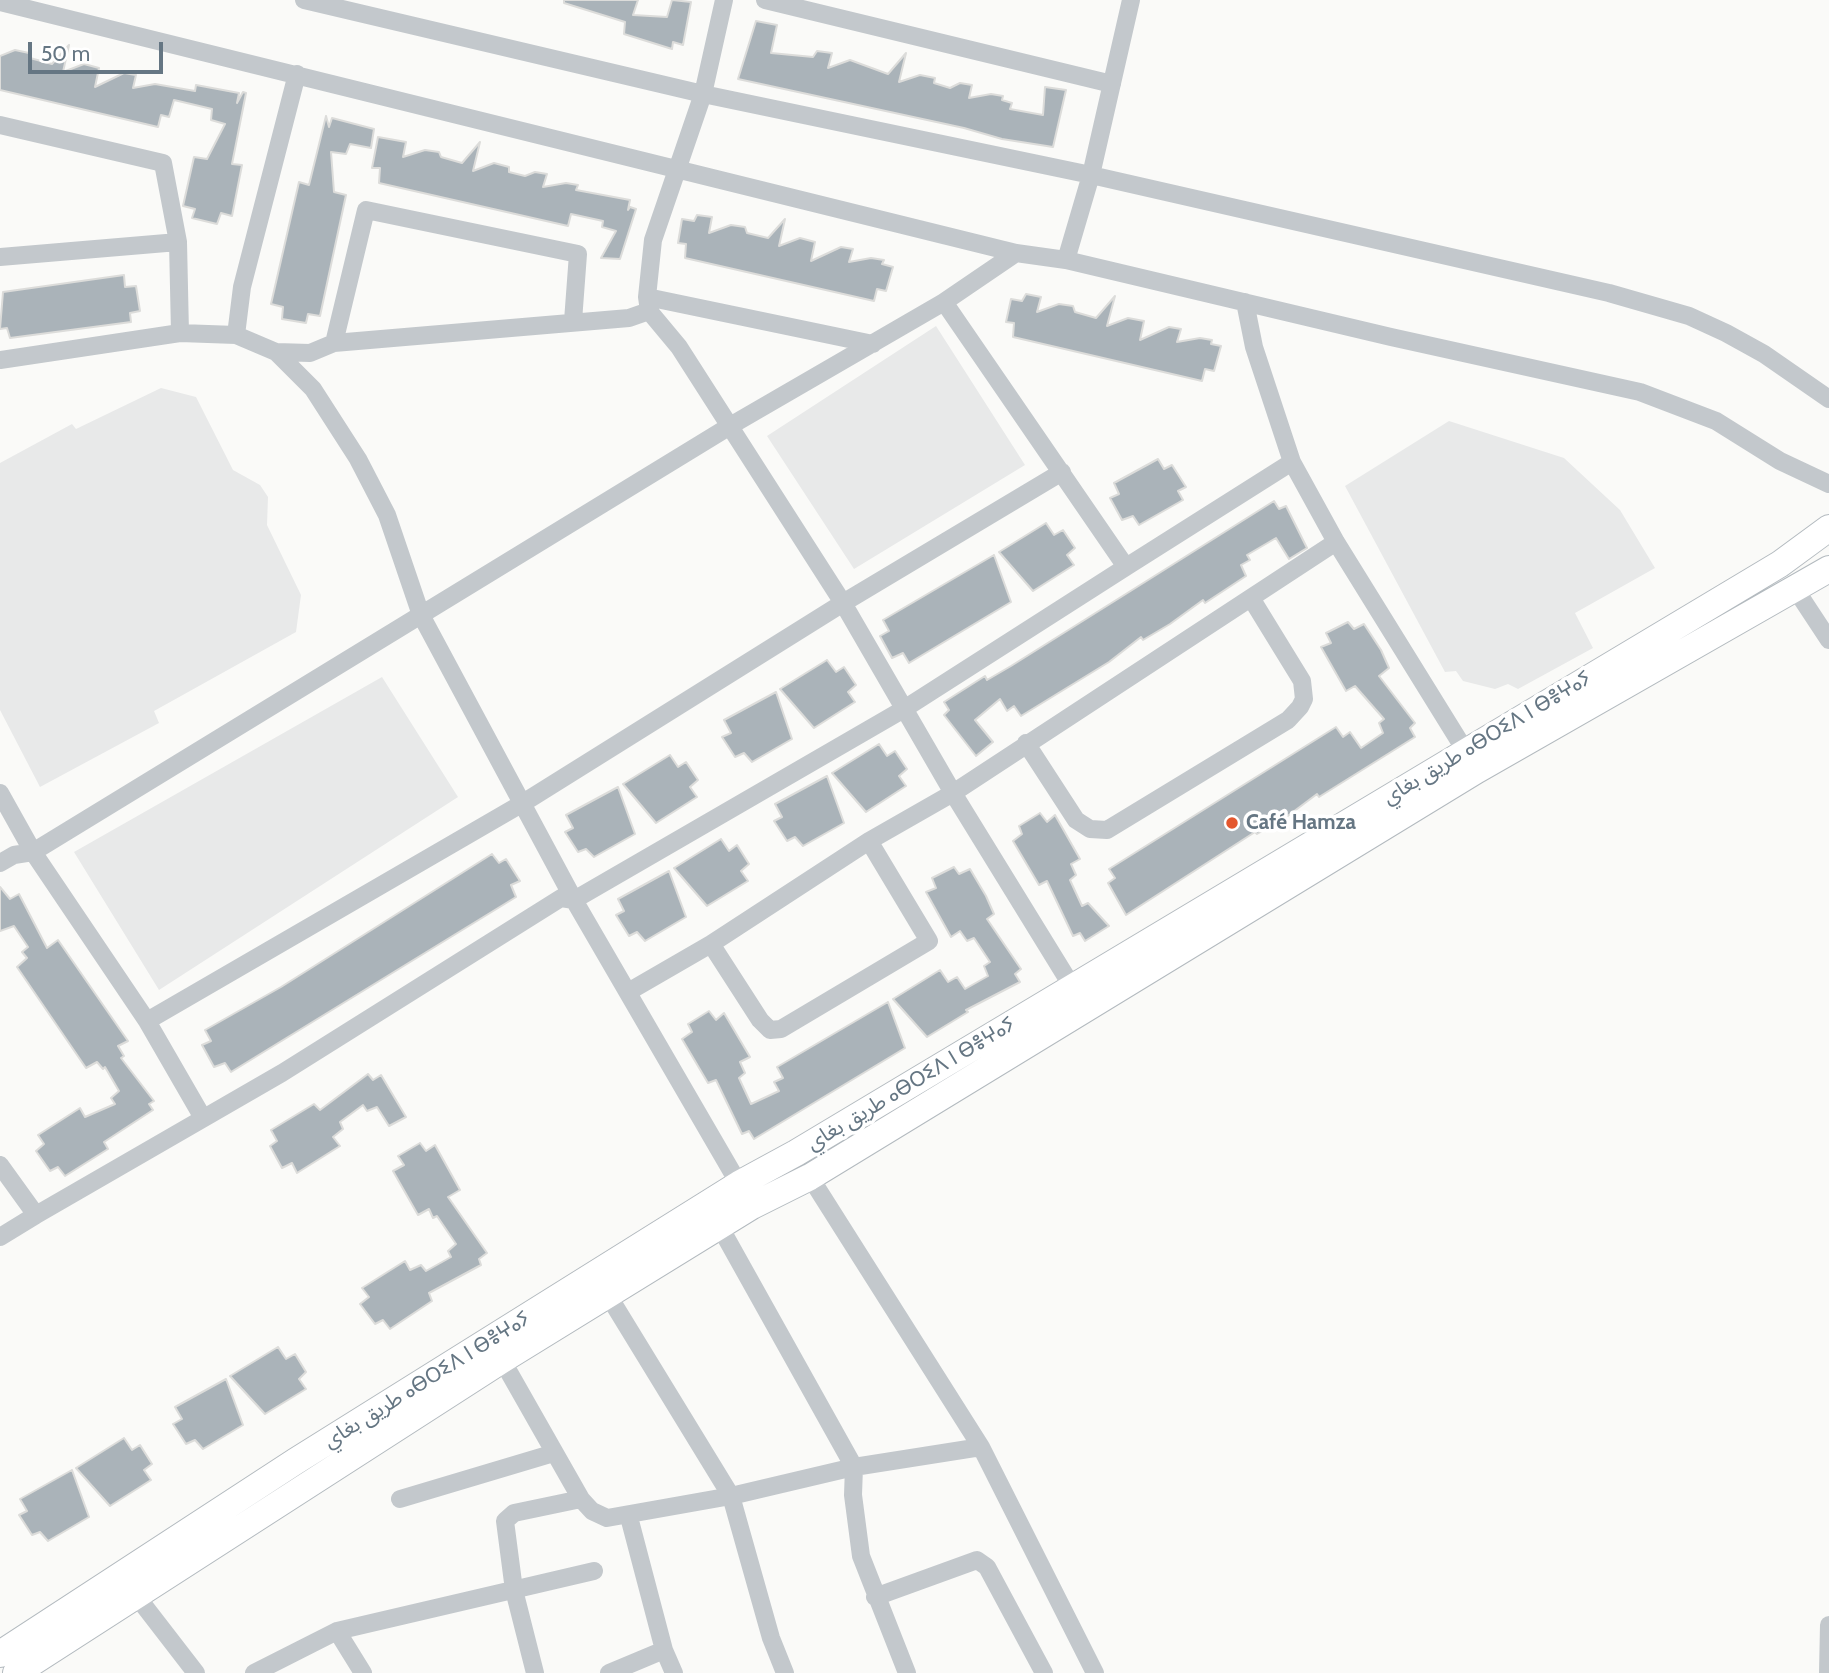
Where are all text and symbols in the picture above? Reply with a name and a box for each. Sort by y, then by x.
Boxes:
scale bar [32,28,166,72]
text: 50 m [41,41,90,66]
street label: طريق بغاي ⴰⴱⵔⵉⴷ ⵏ ⴱⴻⵖⴰⵢ [1378,666,1596,810]
place label: Café Hamza [1246,810,1356,836]
marker: Café Hamza [1224,815,1240,831]
street label: طريق بغاي ⴰⴱⵔⵉⴷ ⵏ ⴱⴻⵖⴰⵢ [802,1012,1020,1156]
street label: طريق بغاي ⴰⴱⵔⵉⴷ ⵏ ⴱⴻⵖⴰⵢ [319,1306,535,1454]

